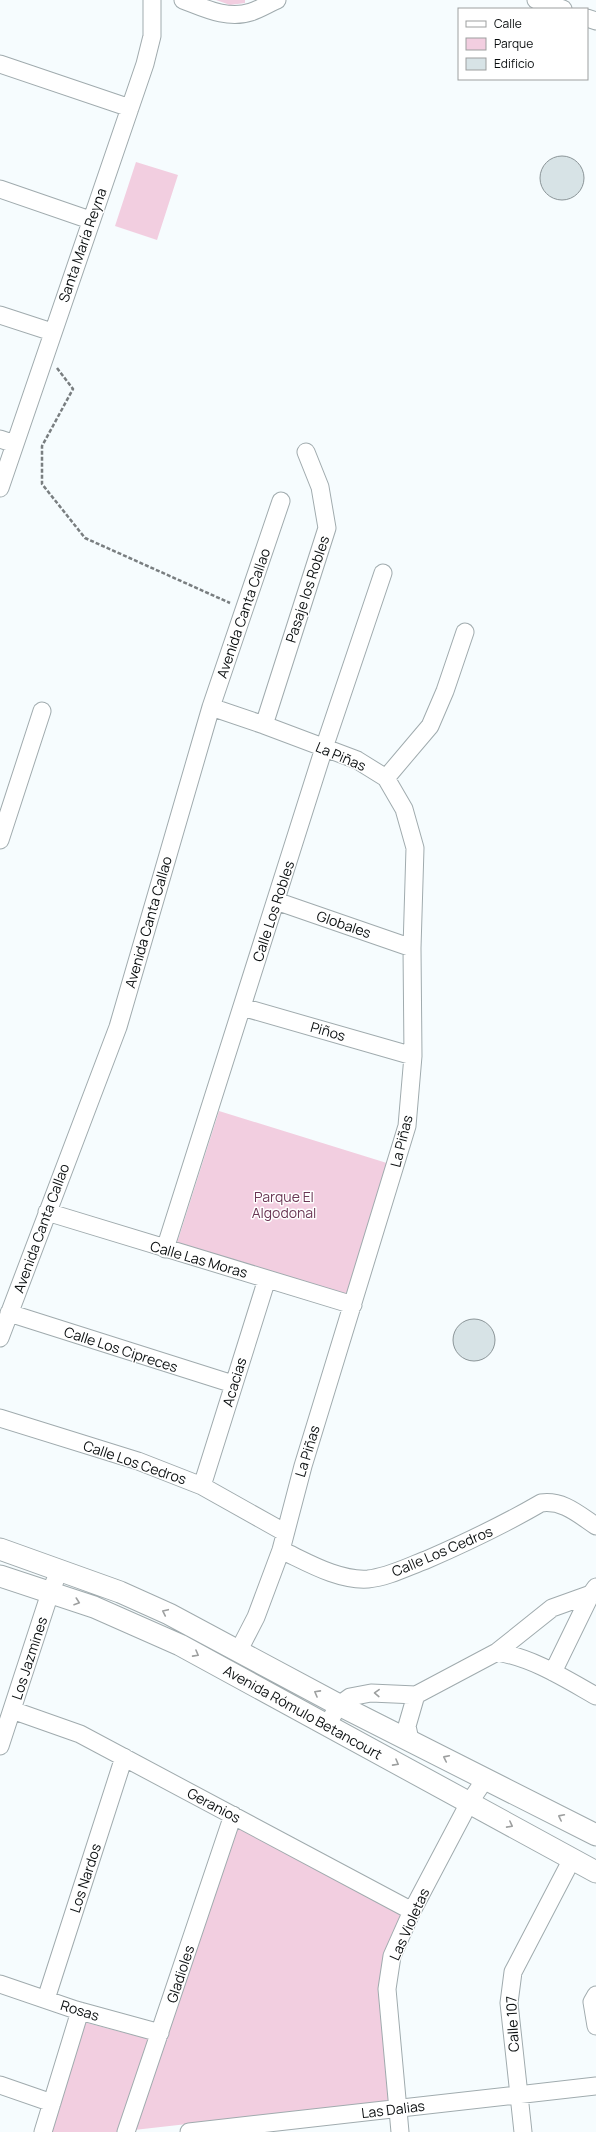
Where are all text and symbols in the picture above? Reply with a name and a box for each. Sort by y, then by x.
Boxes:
legend [458,8,588,80]
text: Calle [494,15,522,32]
text: Parque [494,35,533,52]
text: Edificio [494,55,534,72]
street label: Santa María Reyna [54,185,110,305]
street label: Pasaje los Robles [281,533,333,645]
street label: Avenida Canta Callao [212,545,274,681]
street label: La Piñas [313,737,369,775]
street label: Avenida Canta Callao [120,854,176,990]
street label: Calle Los Robles [248,858,298,964]
street label: Globales [314,906,374,942]
street label: Piños [308,1017,348,1045]
street label: La Piñas [385,1113,417,1169]
street label: Avenida Canta Callao [9,1161,73,1295]
park label: Parque El Algodonal [252,1187,316,1222]
street label: Calle Las Moras [148,1236,250,1282]
street label: Calle Los Cipreces [62,1322,180,1376]
street label: Acacias [218,1355,250,1409]
street label: La Piñas [290,1423,324,1479]
street label: Calle Los Cedros [81,1435,189,1489]
street label: Calle Los Cedros [389,1521,495,1581]
one-way arrow [73,1597,80,1605]
one-way arrow [162,1609,170,1617]
street label: Los Jazmines [7,1614,51,1702]
one-way arrow [192,1649,199,1656]
street label: Avenida Rómulo Betancourt [220,1660,386,1764]
one-way arrow [374,1689,380,1697]
one-way arrow [314,1690,321,1698]
one-way arrow [442,1755,450,1763]
one-way arrow [392,1759,399,1766]
street label: Geranios [184,1783,244,1827]
one-way arrow [558,1814,566,1822]
one-way arrow [506,1821,513,1828]
street label: Los Nardos [65,1841,105,1915]
street label: Las Violetas [385,1885,433,1963]
street label: Gladioles [162,1943,198,2005]
street label: Rosas [58,1995,102,2025]
street label: Calle 107 [501,1995,523,2053]
street label: Las Dalias [360,2096,426,2122]

